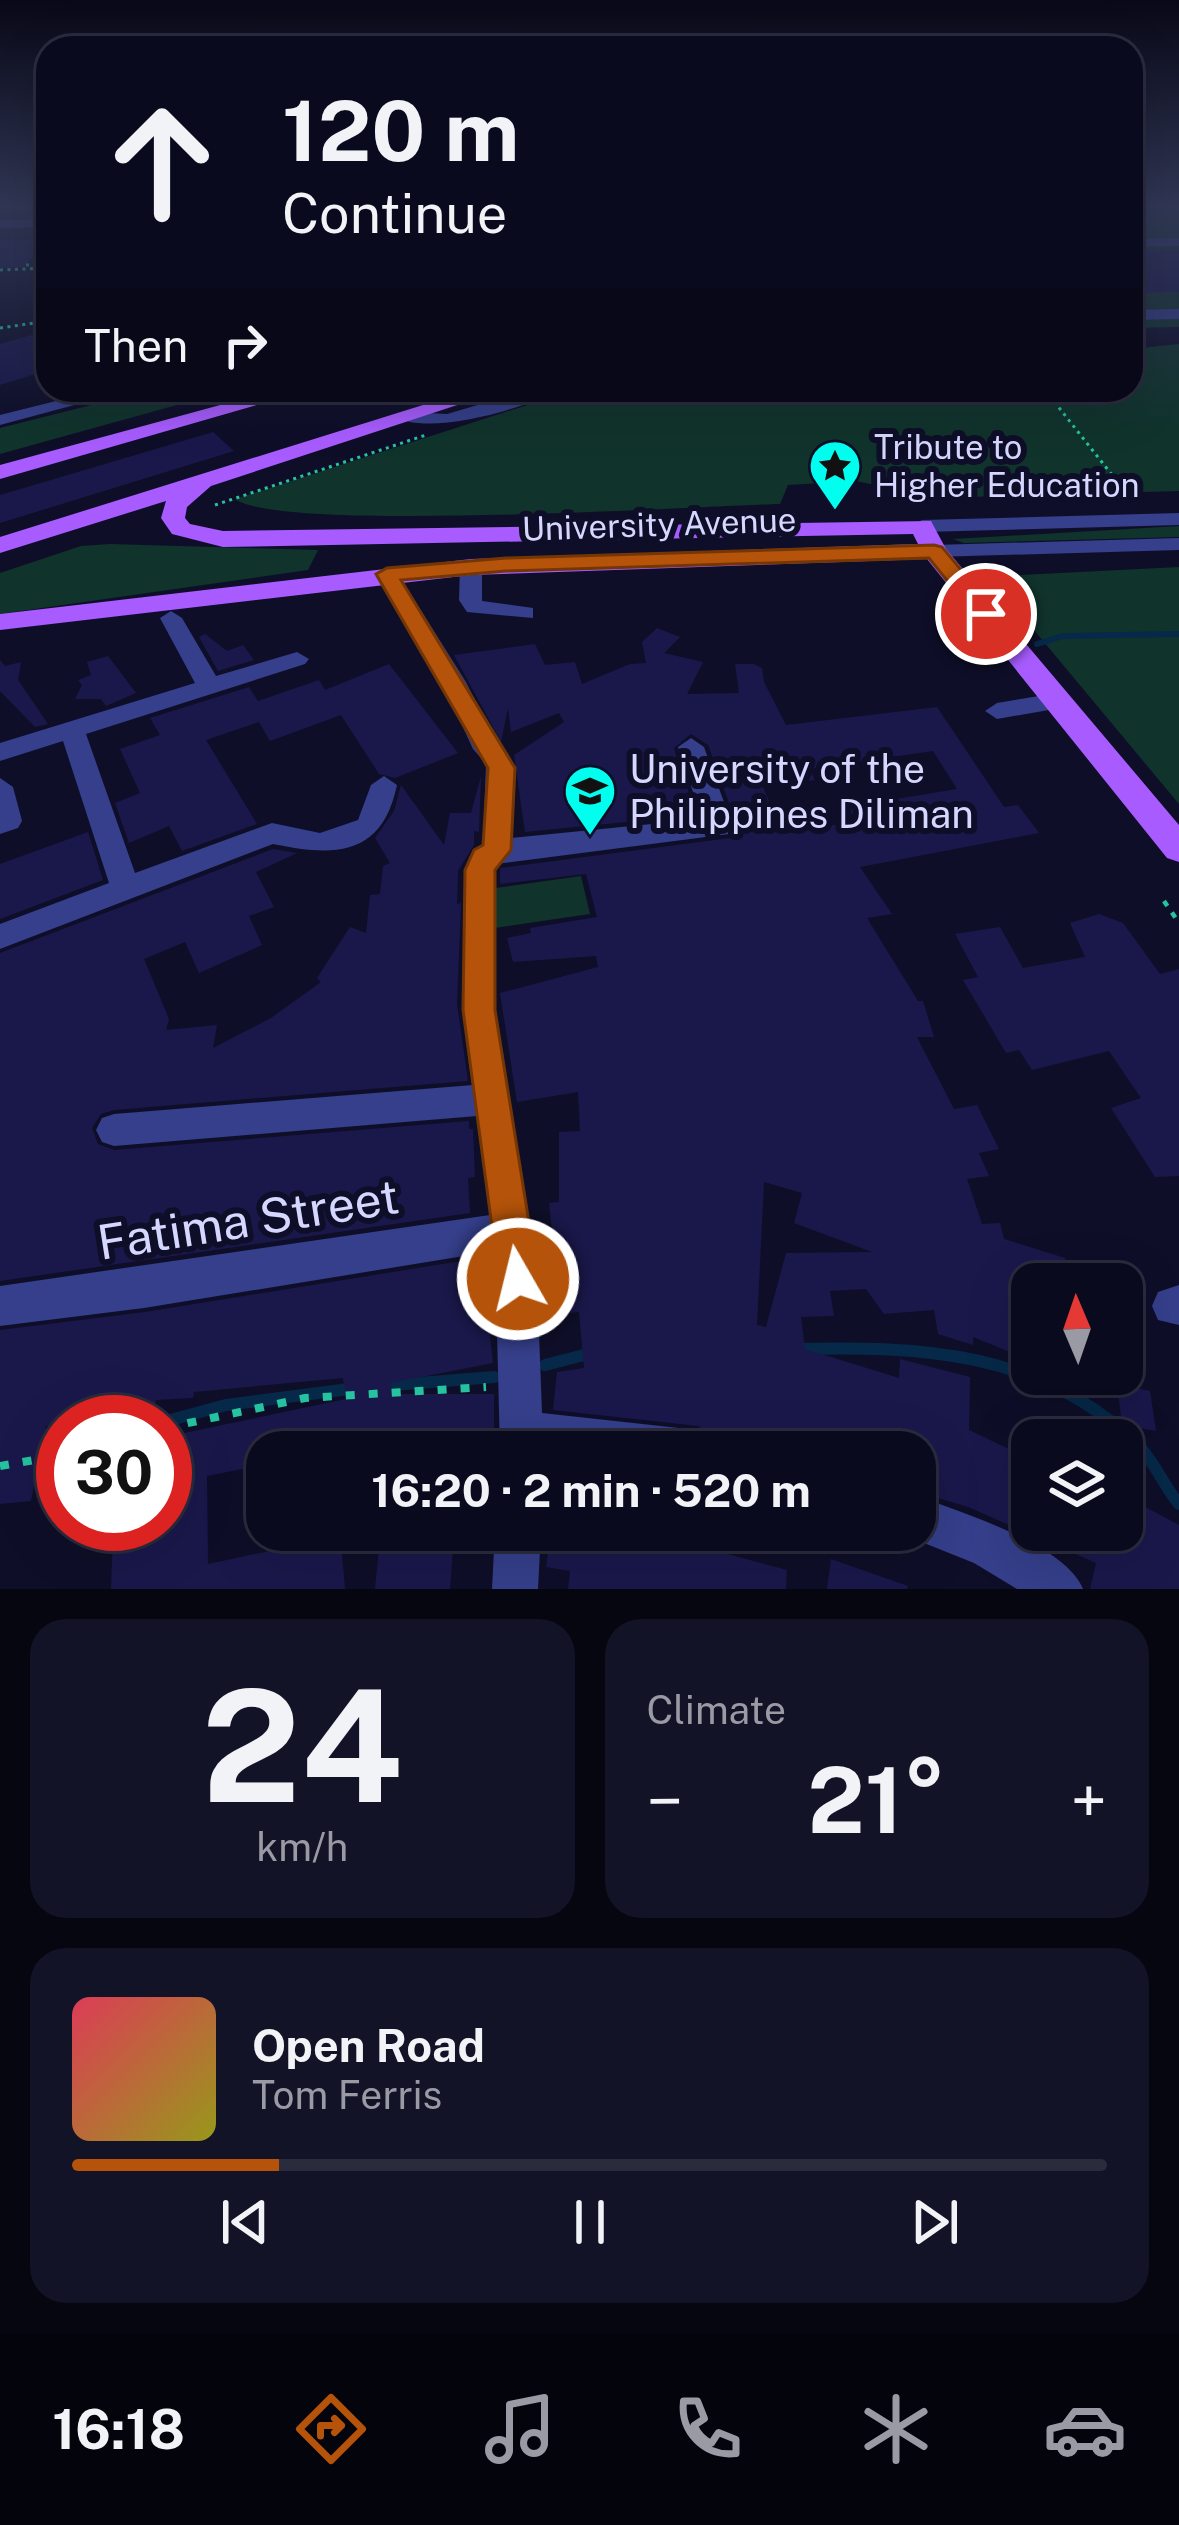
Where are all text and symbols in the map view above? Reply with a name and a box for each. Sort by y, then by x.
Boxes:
text: 120 m [282,81,520,180]
icon: ahead [84,84,240,240]
text: Continue [282,182,507,245]
icon: right [212,312,278,378]
text: Then [84,319,188,372]
place label: Tribute to Higher Education [874,428,1140,504]
place icon: Tribute to Higher Education [807,438,863,512]
street label: University Avenue [521,500,797,548]
pin [935,563,1037,665]
icon: arrive [953,581,1019,647]
place label: University of the Philippines Diliman [629,746,974,837]
school or university icon: University of the Philippines Diliman [562,763,618,837]
street label: Fatima Street [93,1167,403,1271]
position arrow [455,1216,581,1342]
north arrow [1011,1263,1143,1395]
map controls [1011,1263,1143,1551]
speed limit sign: 30 [36,1395,192,1551]
button: layers [1011,1419,1143,1551]
text: 16:20 · 2 min · 520 m [371,1464,811,1517]
text: 24 [202,1654,403,1837]
text: Climate [647,1687,786,1733]
text: 21° [808,1747,946,1853]
text: − [647,1762,683,1840]
text: + [1070,1762,1107,1840]
text: km/h [256,1824,348,1870]
text: Open Road [252,2019,485,2072]
text: Tom Ferris [252,2072,442,2118]
icon: previous [212,2189,278,2255]
icon: pause [557,2189,623,2255]
icon: next [902,2189,968,2255]
icon: directions [289,2387,373,2471]
icon: music [478,2387,562,2471]
icon: phone [666,2387,750,2471]
icon: climate [854,2387,938,2471]
icon: car [1043,2387,1127,2471]
text: 16:18 [52,2398,185,2461]

